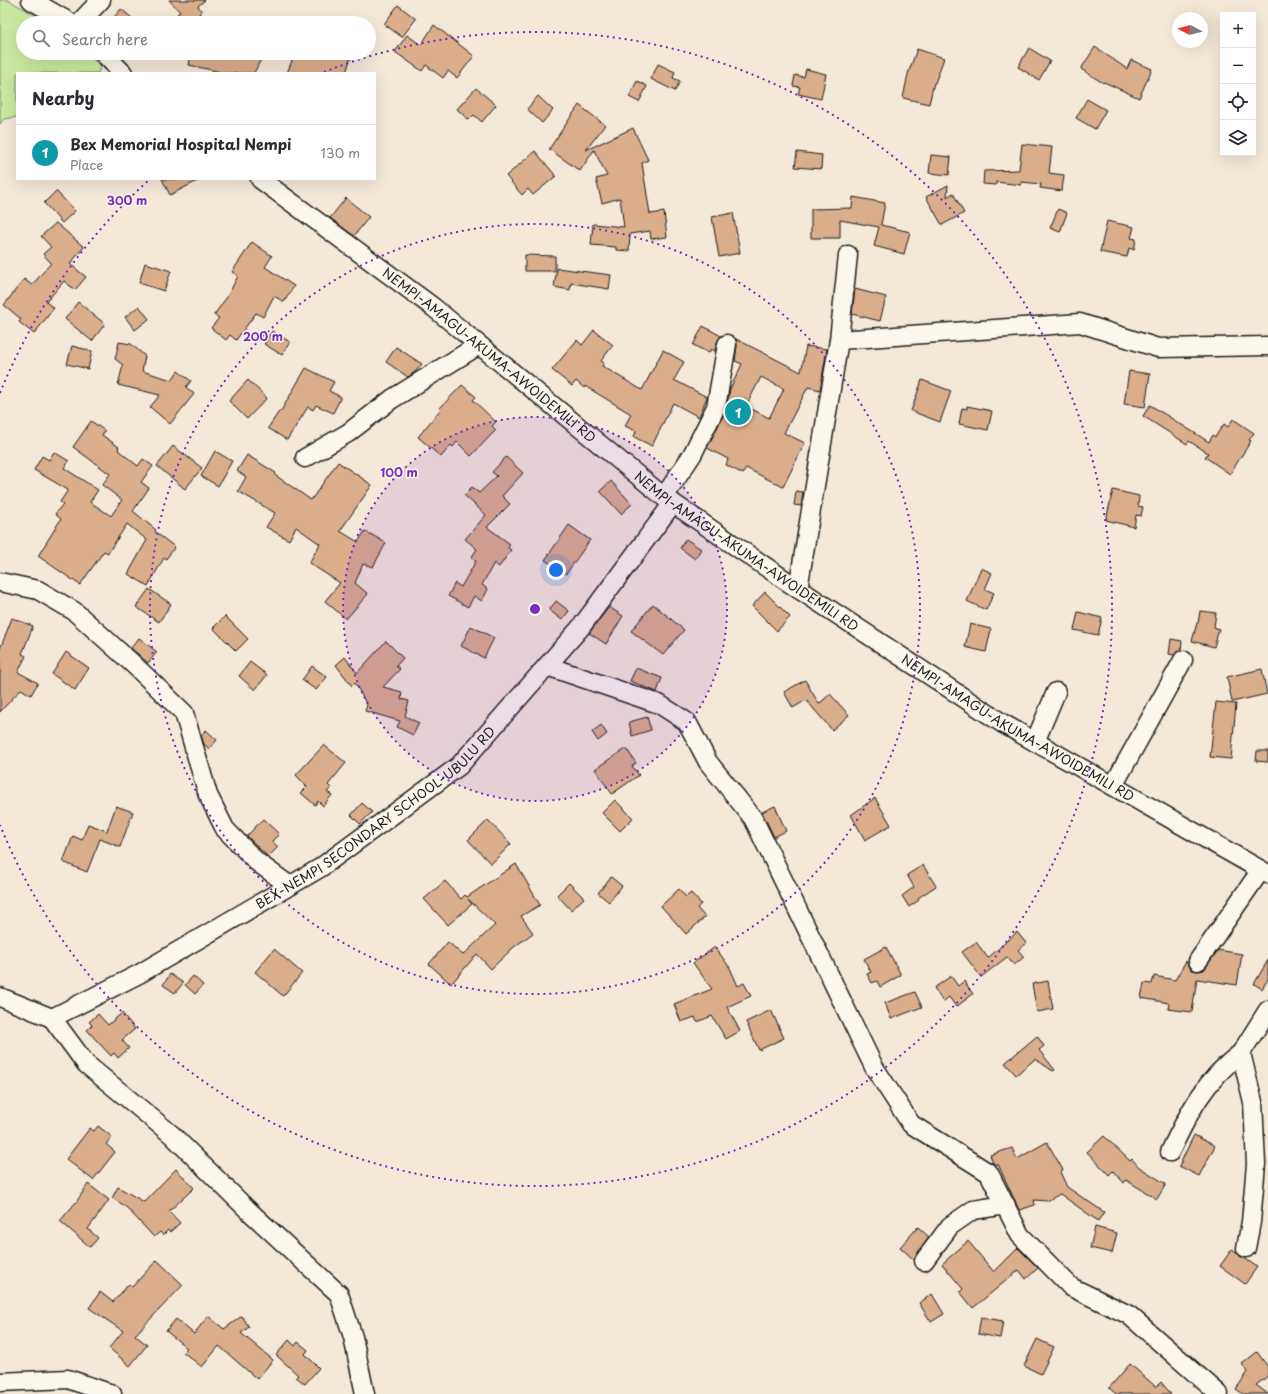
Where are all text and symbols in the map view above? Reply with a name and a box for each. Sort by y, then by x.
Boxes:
north arrow [1172,12,1208,48]
map controls [1220,12,1256,156]
button: + [1220,12,1256,48]
search box [16,16,376,60]
icon: search [30,27,52,49]
text: Search here [62,27,148,50]
button: − [1220,48,1256,84]
button: locate [1220,84,1256,120]
text: Nearby [32,85,94,111]
button: layers [1220,120,1256,156]
text: Bex Memorial Hospital Nempi [70,132,291,155]
text: 1 [42,143,48,162]
text: 130 m [321,143,360,162]
text: Place [70,155,103,174]
text: 300 m [107,191,147,209]
street label: NEMPI-AMAGU-AKUMA-AWOIDEMILI RD [379,263,600,446]
text: 200 m [243,327,283,345]
pin: 1 [725,397,751,427]
text: 100 m [380,463,418,481]
street label: NEMPI-AMAGU-AKUMA-AWOIDEMILI RD [630,466,863,635]
your location [546,560,566,580]
centre of rings [528,602,542,616]
street label: NEMPI-AMAGU-AKUMA-AWOIDEMILI RD [898,649,1138,805]
street label: BEX-NEMPI SECONDARY SCHOOL-UBULU RD [252,722,499,913]

